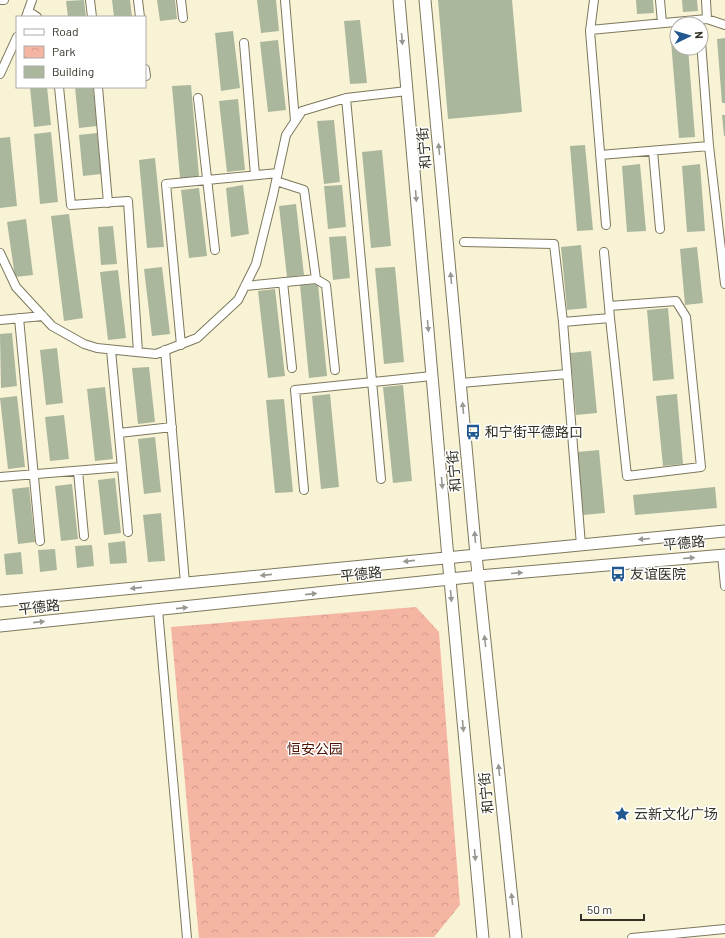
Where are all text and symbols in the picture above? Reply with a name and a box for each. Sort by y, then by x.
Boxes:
legend [16,16,146,88]
north arrow [669,16,709,56]
text: Road [52,24,79,38]
text: N [693,31,706,39]
one-way arrow [399,33,406,45]
text: Park [52,44,76,58]
text: Building [52,64,94,78]
street label: 和宁街 [413,126,434,170]
one-way arrow [436,143,442,155]
one-way arrow [413,190,420,202]
one-way arrow [448,272,454,284]
one-way arrow [425,320,431,332]
one-way arrow [459,402,466,414]
bus stop icon: 和宁街平德路口 [464,423,482,441]
place label: 和宁街平德路口 [485,423,583,440]
street label: 和宁街 [443,449,464,493]
one-way arrow [438,477,445,489]
one-way arrow [471,531,478,543]
street label: 平德路 [662,532,706,553]
one-way arrow [638,535,650,542]
one-way arrow [683,554,695,561]
one-way arrow [403,558,415,565]
street label: 平德路 [339,563,383,584]
bus stop icon: 友谊医院 [609,565,627,583]
place label: 友谊医院 [630,565,686,582]
one-way arrow [511,569,523,576]
one-way arrow [260,572,272,579]
one-way arrow [130,585,142,591]
one-way arrow [448,590,455,602]
one-way arrow [305,591,317,598]
street label: 平德路 [17,596,61,617]
one-way arrow [176,604,188,611]
one-way arrow [33,619,45,626]
one-way arrow [482,635,488,647]
one-way arrow [460,720,467,732]
park label: 恒安公园 [287,740,343,757]
one-way arrow [495,764,502,776]
street label: 和宁街 [475,771,496,815]
place icon: 云新文化广场 [613,805,631,823]
place label: 云新文化广场 [634,805,718,822]
one-way arrow [472,849,479,861]
one-way arrow [509,893,515,905]
scale bar [581,896,644,922]
text: 50 m [587,902,612,916]

